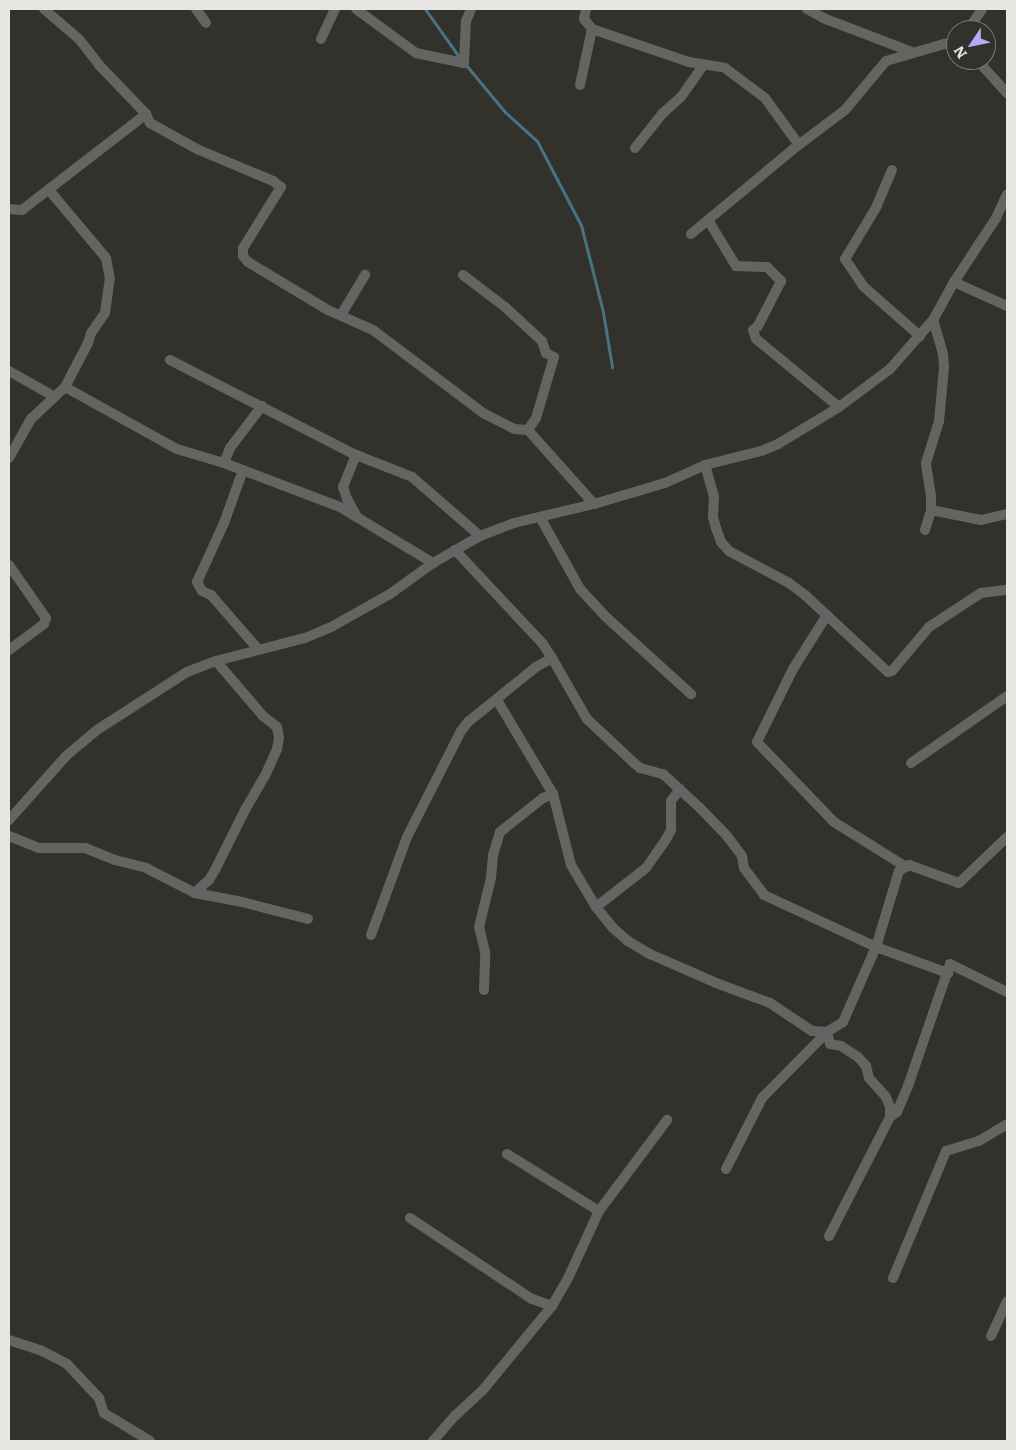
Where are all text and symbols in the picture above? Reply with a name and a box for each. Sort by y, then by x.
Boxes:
north arrow [946,20,996,70]
text: N [948,42,971,63]

